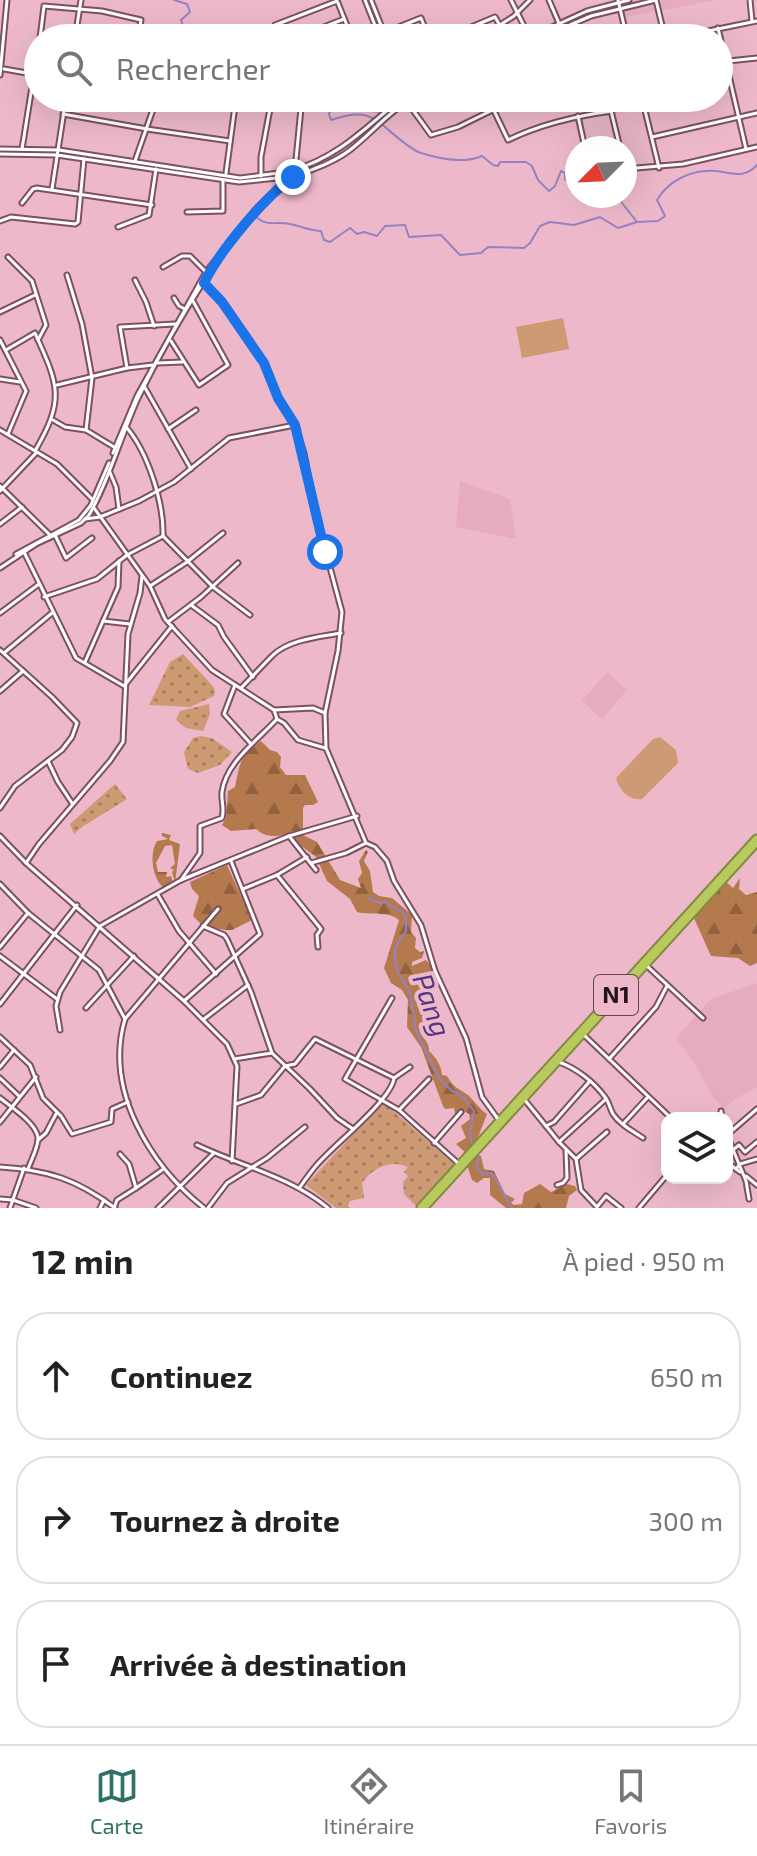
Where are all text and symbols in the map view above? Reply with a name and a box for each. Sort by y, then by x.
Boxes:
search box [24,24,733,112]
icon: search [52,46,96,90]
text: Rechercher [116,50,271,86]
north arrow [565,136,637,208]
route end [275,159,311,195]
route start [307,534,343,570]
water label: Pang [406,969,460,1041]
road number: N1 [594,975,638,1015]
map controls [661,1112,733,1184]
button: layers [661,1112,733,1184]
text: 12 min [32,1240,134,1281]
text: À pied · 950 m [562,1245,725,1276]
icon: ahead [34,1354,78,1398]
text: Continuez [110,1358,252,1394]
text: 650 m [650,1361,723,1392]
icon: right [34,1498,78,1542]
text: Tournez à droite [110,1502,340,1538]
text: 300 m [649,1505,723,1536]
icon: arrive [34,1642,78,1686]
text: Arrivée à destination [110,1646,407,1682]
tab: Carte [90,1764,144,1838]
tab: Itinéraire [323,1764,414,1838]
tab: Favoris [594,1764,667,1838]

